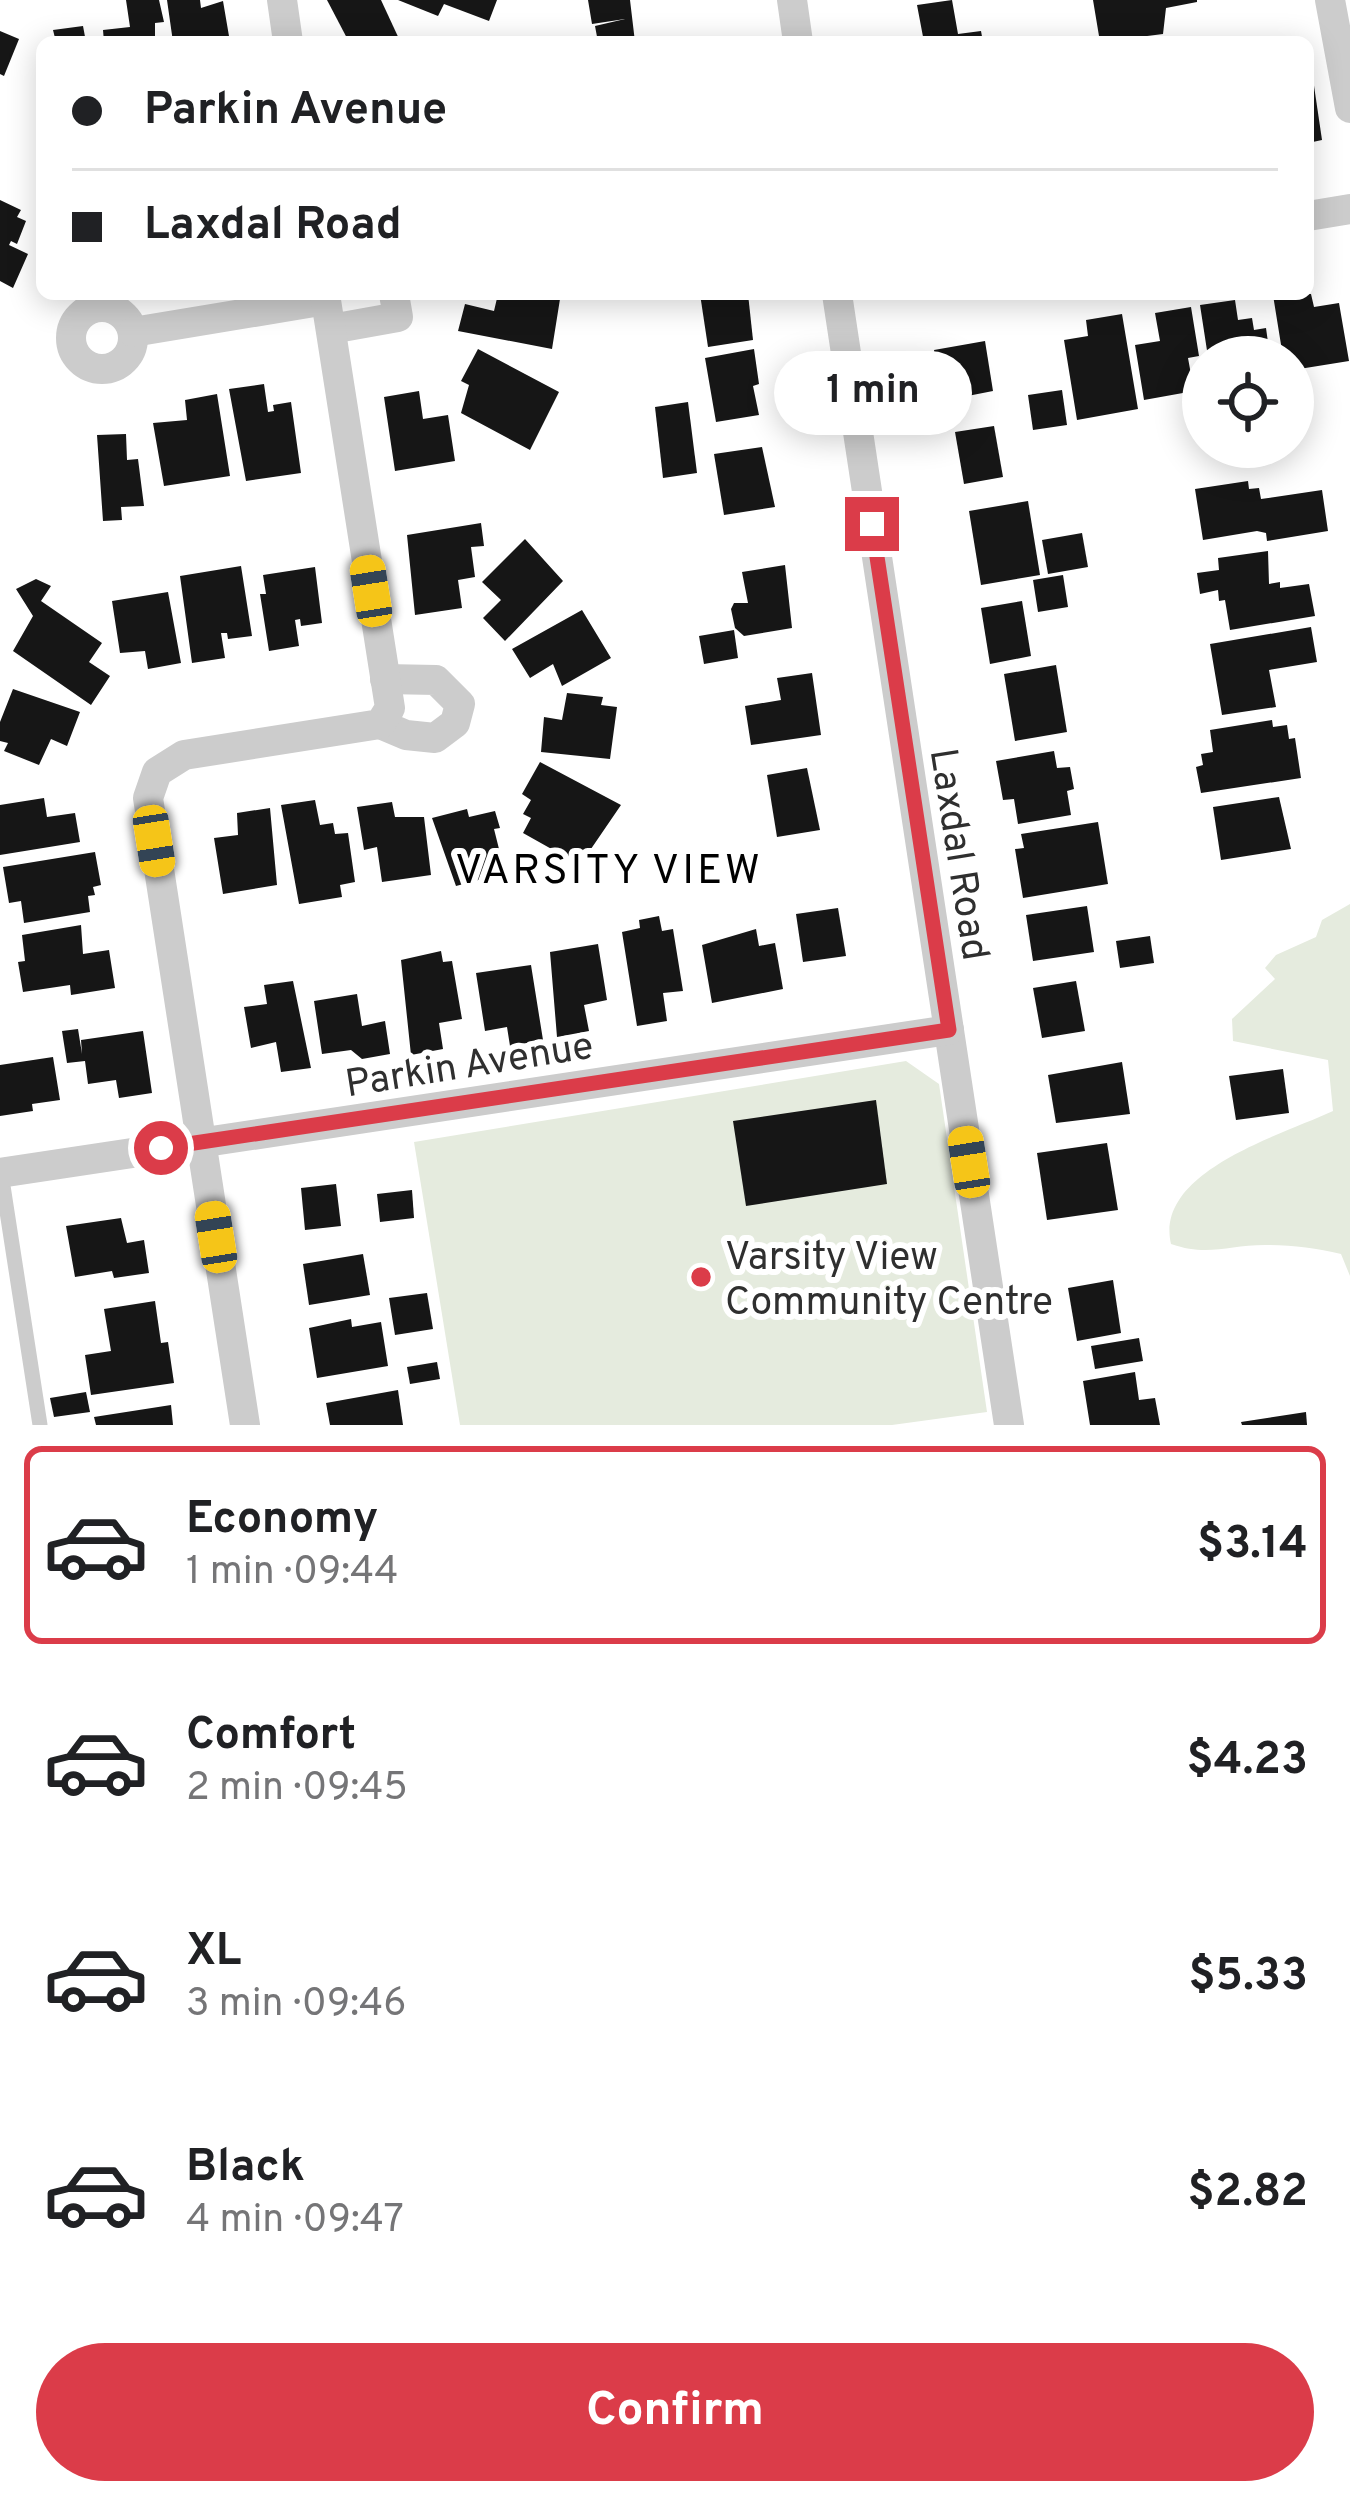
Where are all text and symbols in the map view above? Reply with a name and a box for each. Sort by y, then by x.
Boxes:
text: Parkin Avenue [144,83,447,140]
text: Laxdal Road [144,198,402,255]
map controls [1182,336,1314,468]
button: locate [1182,336,1314,468]
callout: 1 min [773,350,971,434]
text: 1 min [826,368,920,417]
route end [845,497,899,551]
car [348,553,394,629]
street label: Laxdal Road [916,745,997,964]
car [131,803,177,879]
district label: VARSITY VIEW [455,846,763,899]
street label: Parkin Avenue [342,1024,597,1111]
route start [134,1121,188,1175]
car [946,1124,992,1200]
car [193,1199,239,1275]
place label: Varsity View Community Centre [725,1235,1053,1329]
marker: Varsity View Community Centre [688,1264,714,1290]
icon: car [42,1491,150,1599]
text: Economy [186,1492,378,1549]
text: $3.14 [1197,1517,1308,1574]
text: 1 min · 09:44 [186,1549,398,1598]
icon: car [42,1707,150,1815]
text: Comfort [186,1708,356,1765]
text: $4.23 [1187,1733,1308,1790]
text: 2 min · 09:45 [186,1765,408,1814]
icon: car [42,1923,150,2031]
text: XL [186,1924,241,1981]
text: $5.33 [1188,1949,1308,2006]
text: 3 min · 09:46 [186,1981,406,2030]
icon: car [42,2139,150,2247]
text: Black [186,2140,305,2197]
text: $2.82 [1187,2165,1308,2222]
text: 4 min · 09:47 [186,2197,404,2246]
button: Confirm [36,2343,1314,2481]

